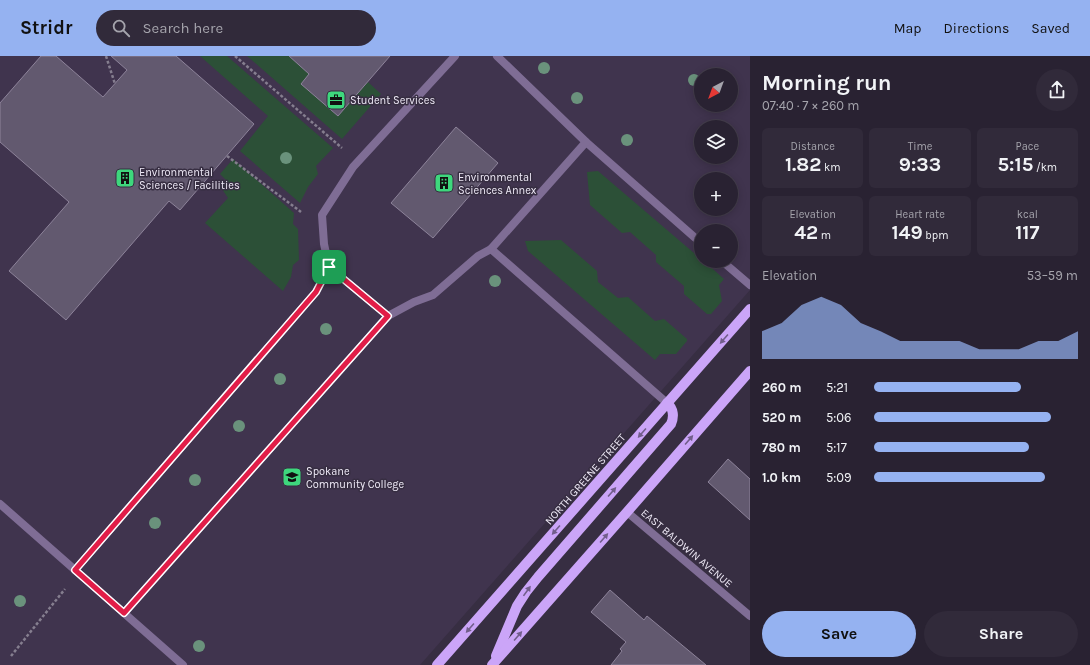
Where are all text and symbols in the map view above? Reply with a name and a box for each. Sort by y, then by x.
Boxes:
search box [96,10,376,46]
text: Stridr [20,17,72,39]
icon: search [110,17,132,39]
text: Search here [142,19,223,37]
text: Map [894,20,922,37]
text: Directions [944,20,1009,37]
text: Saved [1031,20,1070,37]
north arrow [694,68,738,112]
map controls [694,68,738,268]
button: share [1036,69,1078,111]
text: Morning run [762,70,891,96]
office icon: Student Services [325,89,347,111]
place label: Student Services [350,94,435,107]
text: 07:40 · 7 × 260 m [762,98,859,113]
button: layers [694,120,738,164]
text: Distance [790,140,835,153]
text: Time [908,140,932,153]
text: Pace [1016,140,1039,153]
text: 1.82 [785,153,821,176]
text: 9:33 [899,153,941,176]
text: 5:15 [997,153,1033,176]
text: km [821,161,840,174]
text: /km [1033,161,1057,174]
place label: Environmental Sciences / Facilities [139,166,240,192]
building icon: Environmental Sciences / Facilities [114,167,136,189]
place label: Environmental Sciences Annex [458,171,537,197]
building icon: Environmental Sciences Annex [433,172,455,194]
button: + [694,172,738,216]
text: Elevation [789,208,836,221]
text: Heart rate [895,208,945,221]
text: kcal [1017,208,1038,221]
text: 42 [794,221,818,244]
text: 149 [891,221,923,244]
text: 117 [1015,221,1039,244]
button: − [694,224,738,268]
text: m [818,229,831,242]
text: bpm [923,229,949,242]
pin [312,250,346,284]
icon: arrive [318,256,340,278]
text: Elevation [762,268,817,283]
text: 53–59 m [1027,268,1078,283]
one-way arrow [720,333,729,344]
text: 260 m [762,380,802,395]
text: 5:21 [826,380,848,395]
text: 520 m [762,410,801,425]
text: 5:06 [826,410,852,425]
one-way arrow [637,427,646,438]
street label: NORTH GREENE STREET [542,431,629,527]
one-way arrow [685,435,694,446]
text: 780 m [762,440,801,455]
text: 5:17 [826,440,847,455]
place label: Spokane Community College [306,465,405,491]
school or university icon: Spokane Community College [281,466,303,488]
text: 1.0 km [762,470,801,485]
text: 5:09 [826,470,852,485]
one-way arrow [607,487,616,497]
street label: EAST BALDWIN AVENUE [638,506,735,590]
one-way arrow [551,525,560,535]
one-way arrow [599,533,608,544]
one-way arrow [523,585,531,596]
button: Save [762,611,916,657]
button: Share [924,611,1078,657]
one-way arrow [465,622,474,633]
one-way arrow [513,631,522,641]

